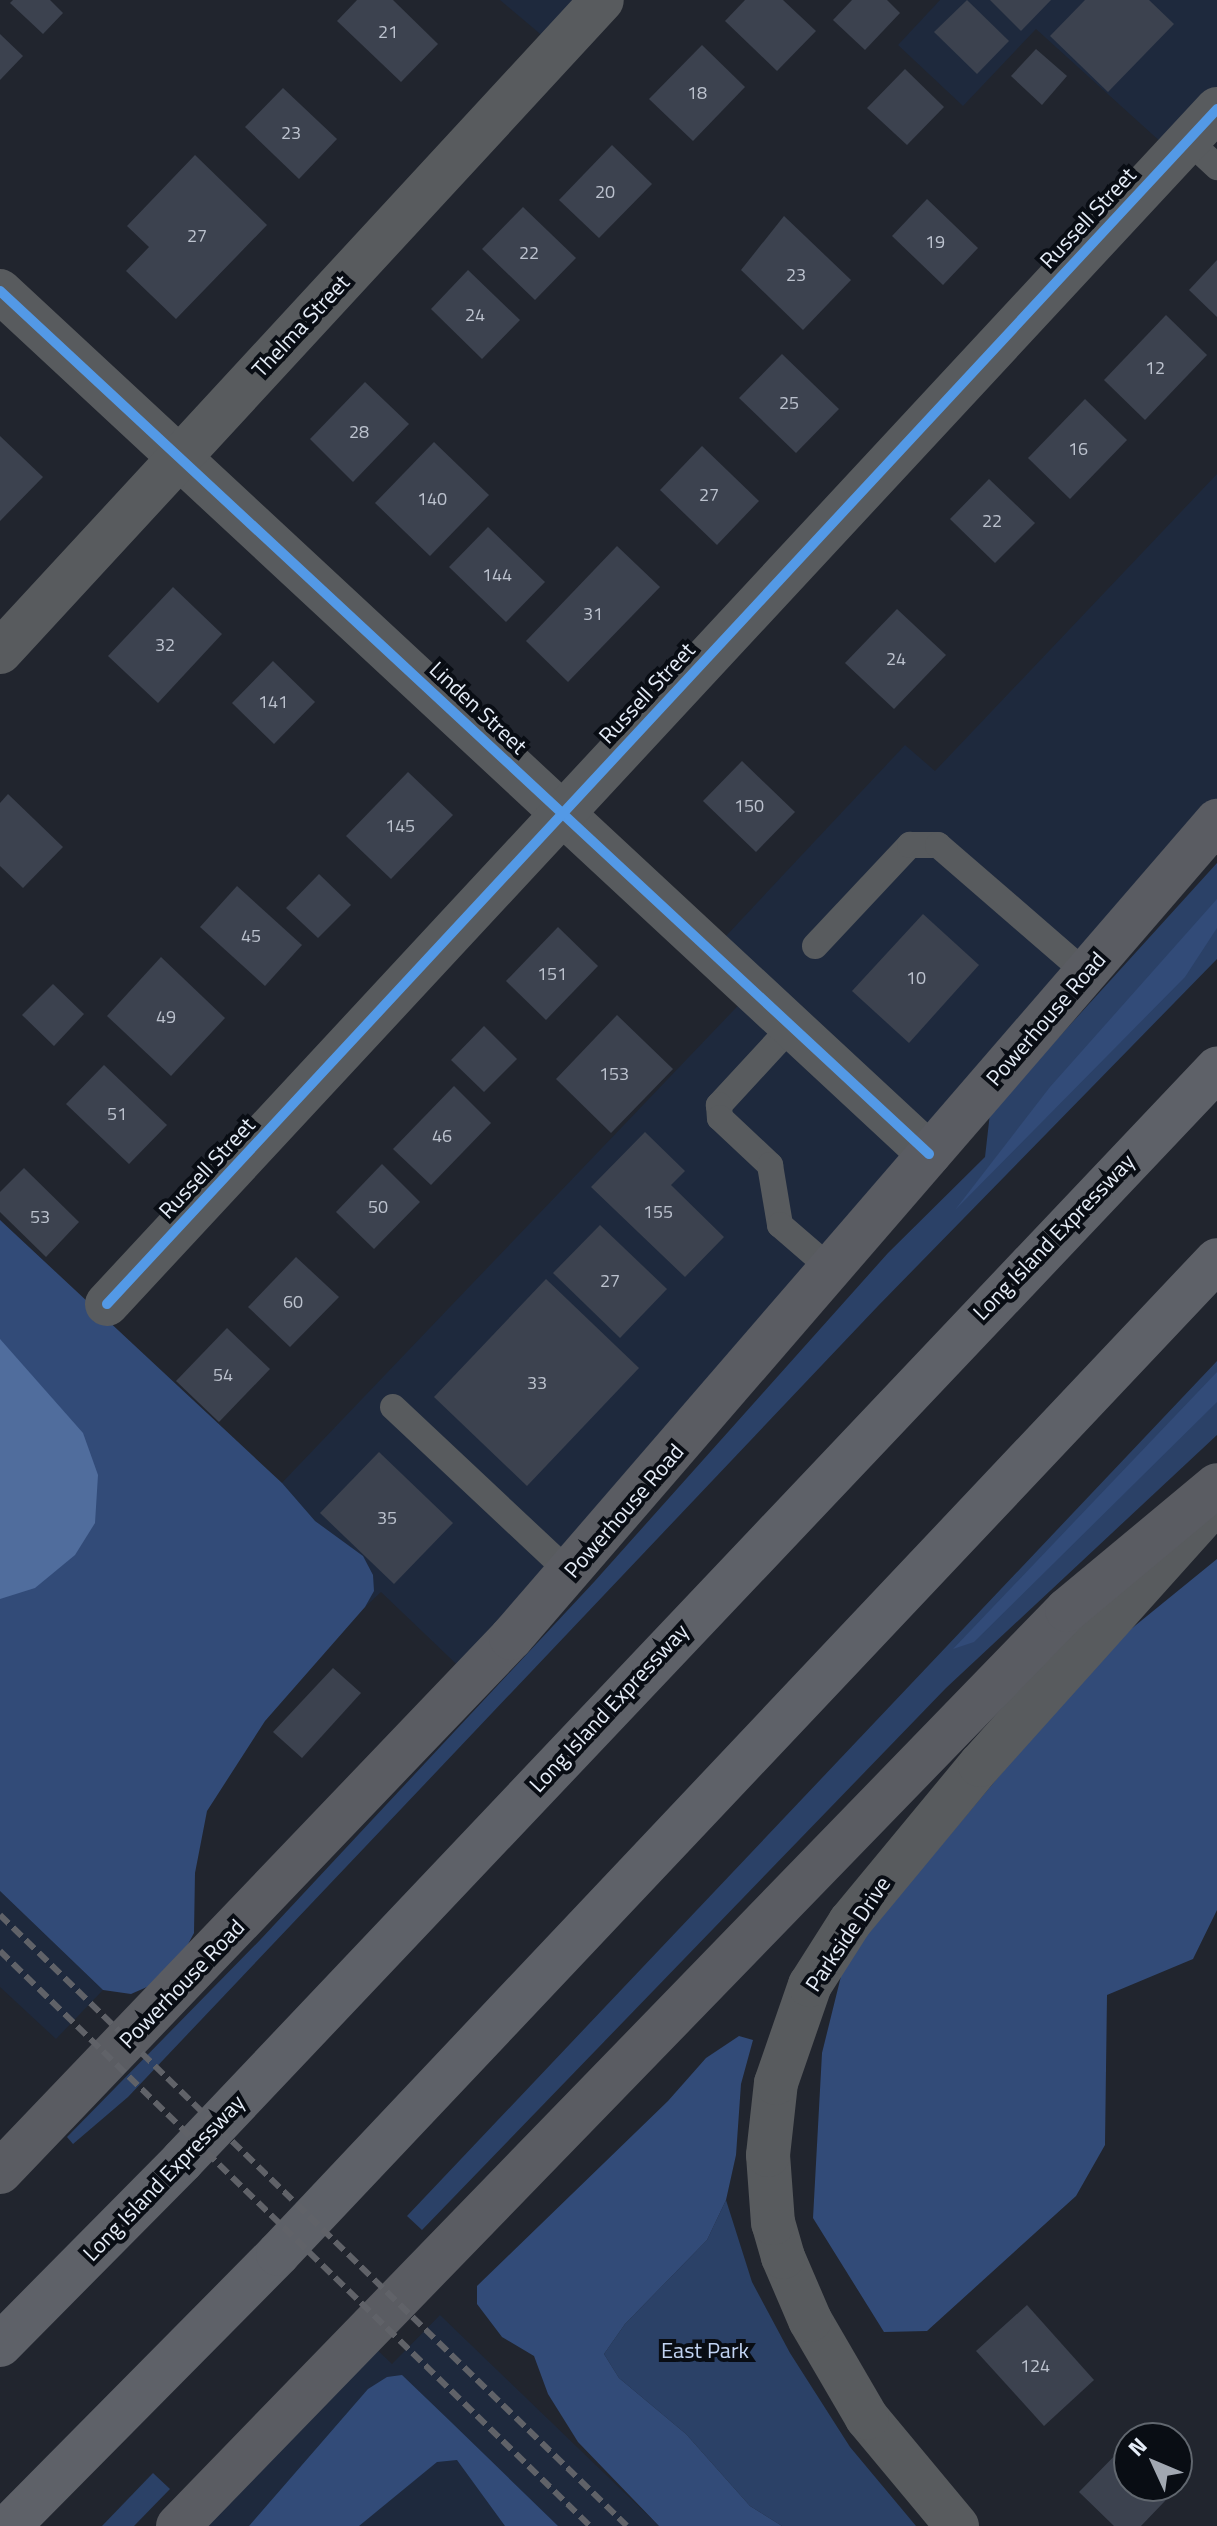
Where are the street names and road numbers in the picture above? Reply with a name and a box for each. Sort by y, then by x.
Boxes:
street label: Russell Street [1035,162,1141,274]
street label: Thelma Street [247,269,355,383]
street label: Russell Street [594,637,700,749]
street label: Linden Street [424,656,532,760]
street label: Powerhouse Road [981,947,1111,1091]
street label: Russell Street [154,1112,260,1224]
street label: Long Island Expressway [968,1148,1140,1326]
street label: Powerhouse Road [559,1439,689,1583]
street label: Long Island Expressway [524,1618,694,1798]
street label: Parkside Drive [800,1872,896,1996]
street label: Powerhouse Road [114,1914,250,2054]
street label: Long Island Expressway [78,2089,250,2267]

